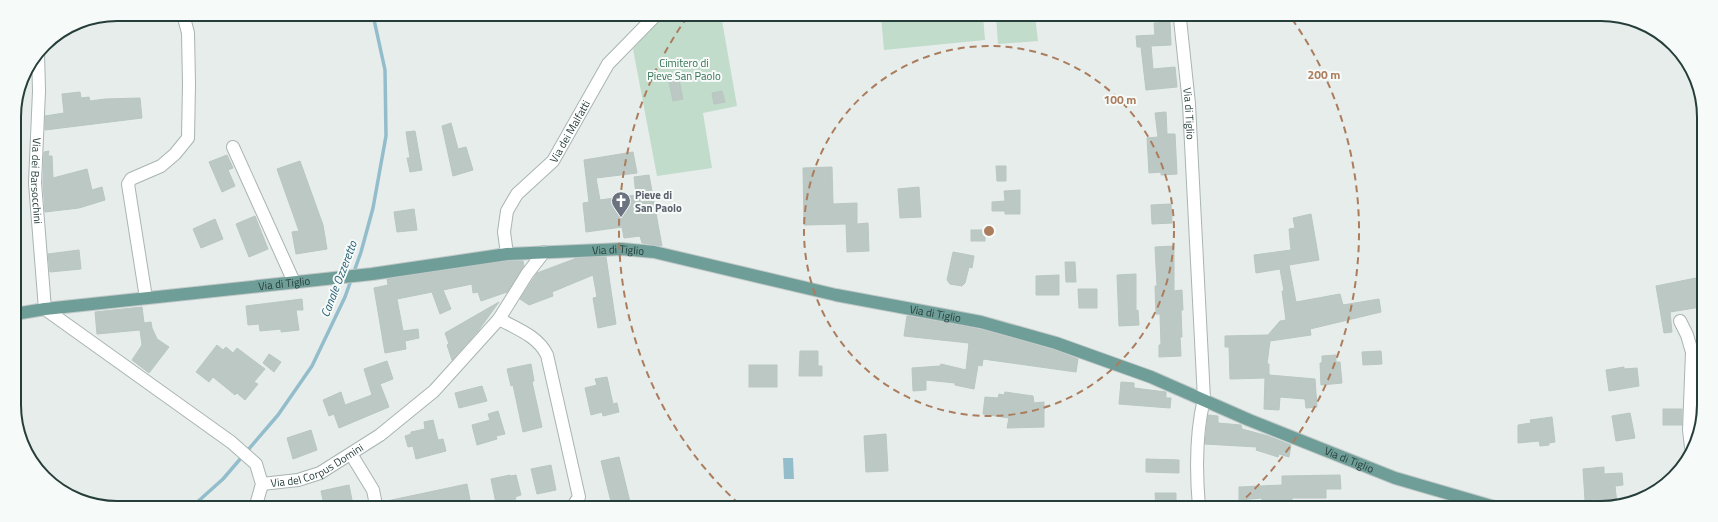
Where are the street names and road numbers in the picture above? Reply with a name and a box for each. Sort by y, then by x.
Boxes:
street label: Via di Tiglio [1179,87,1199,140]
street label: Via dei Malfatti [546,97,594,166]
street label: Via dei Barsocchini [27,137,46,225]
street label: Via di Tiglio [592,241,645,259]
street label: Via di Tiglio [257,273,311,294]
street label: Via di Tiglio [908,301,963,326]
street label: Via del Corpus Domini [270,439,367,491]
street label: Via di Tiglio [1322,443,1376,477]

